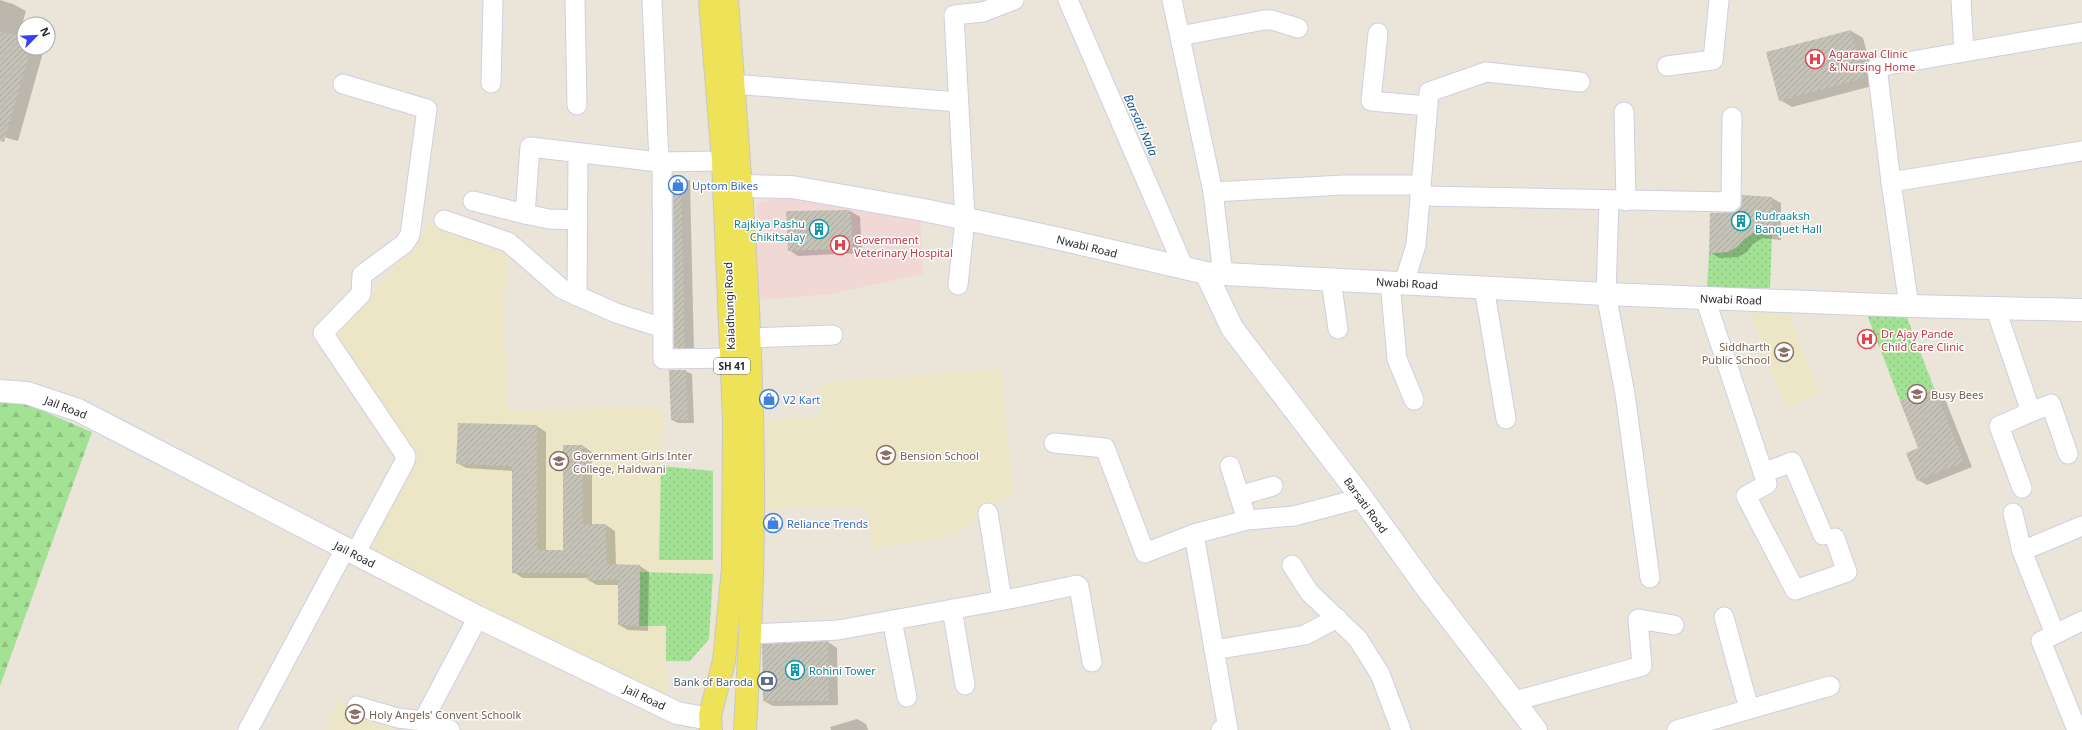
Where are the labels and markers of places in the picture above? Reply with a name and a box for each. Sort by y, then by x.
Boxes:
place label: Agarawal Clinic & Nursing Home [1829,46,1915,74]
hospital icon: Agarawal Clinic & Nursing Home [1804,48,1826,70]
shop icon: Uptom Bikes [667,174,689,196]
place label: Uptom Bikes [692,178,758,193]
place label: Rudraaksh Banquet Hall [1755,208,1822,236]
building icon: Rudraaksh Banquet Hall [1730,210,1752,232]
place label: Rajkiya Pashu Chikitsalay [734,216,805,244]
building icon: Rajkiya Pashu Chikitsalay [808,218,830,240]
place label: Government Veterinary Hospital [854,232,953,260]
hospital icon: Government Veterinary Hospital [829,234,851,256]
place label: Dr Ajay Pande Child Care Clinic [1881,326,1964,354]
hospital icon: Dr Ajay Pande Child Care Clinic [1856,328,1878,350]
place label: Siddharth Public School [1702,339,1770,367]
school or university icon: Siddharth Public School [1773,341,1795,363]
school or university icon: Busy Bees [1906,383,1928,405]
place label: Busy Bees [1931,387,1984,402]
shop icon: V2 Kart [758,388,780,410]
place label: V2 Kart [783,392,820,407]
school or university icon: Bension School [875,444,897,466]
place label: Government Girls Inter College, Haldwani [573,448,693,476]
place label: Bension School [900,448,979,463]
school or university icon: Government Girls Inter College, Haldwani [548,450,570,472]
shop icon: Reliance Trends [762,512,784,534]
place label: Reliance Trends [787,516,868,531]
building icon: Rohini Tower [784,659,806,681]
place label: Rohini Tower [809,663,876,678]
bank icon: Bank of Baroda [756,670,778,692]
place label: Bank of Baroda [674,674,753,689]
school or university icon: Holy Angels' Convent Schoolk [344,703,366,725]
place label: Holy Angels' Convent Schoolk [369,707,521,722]

